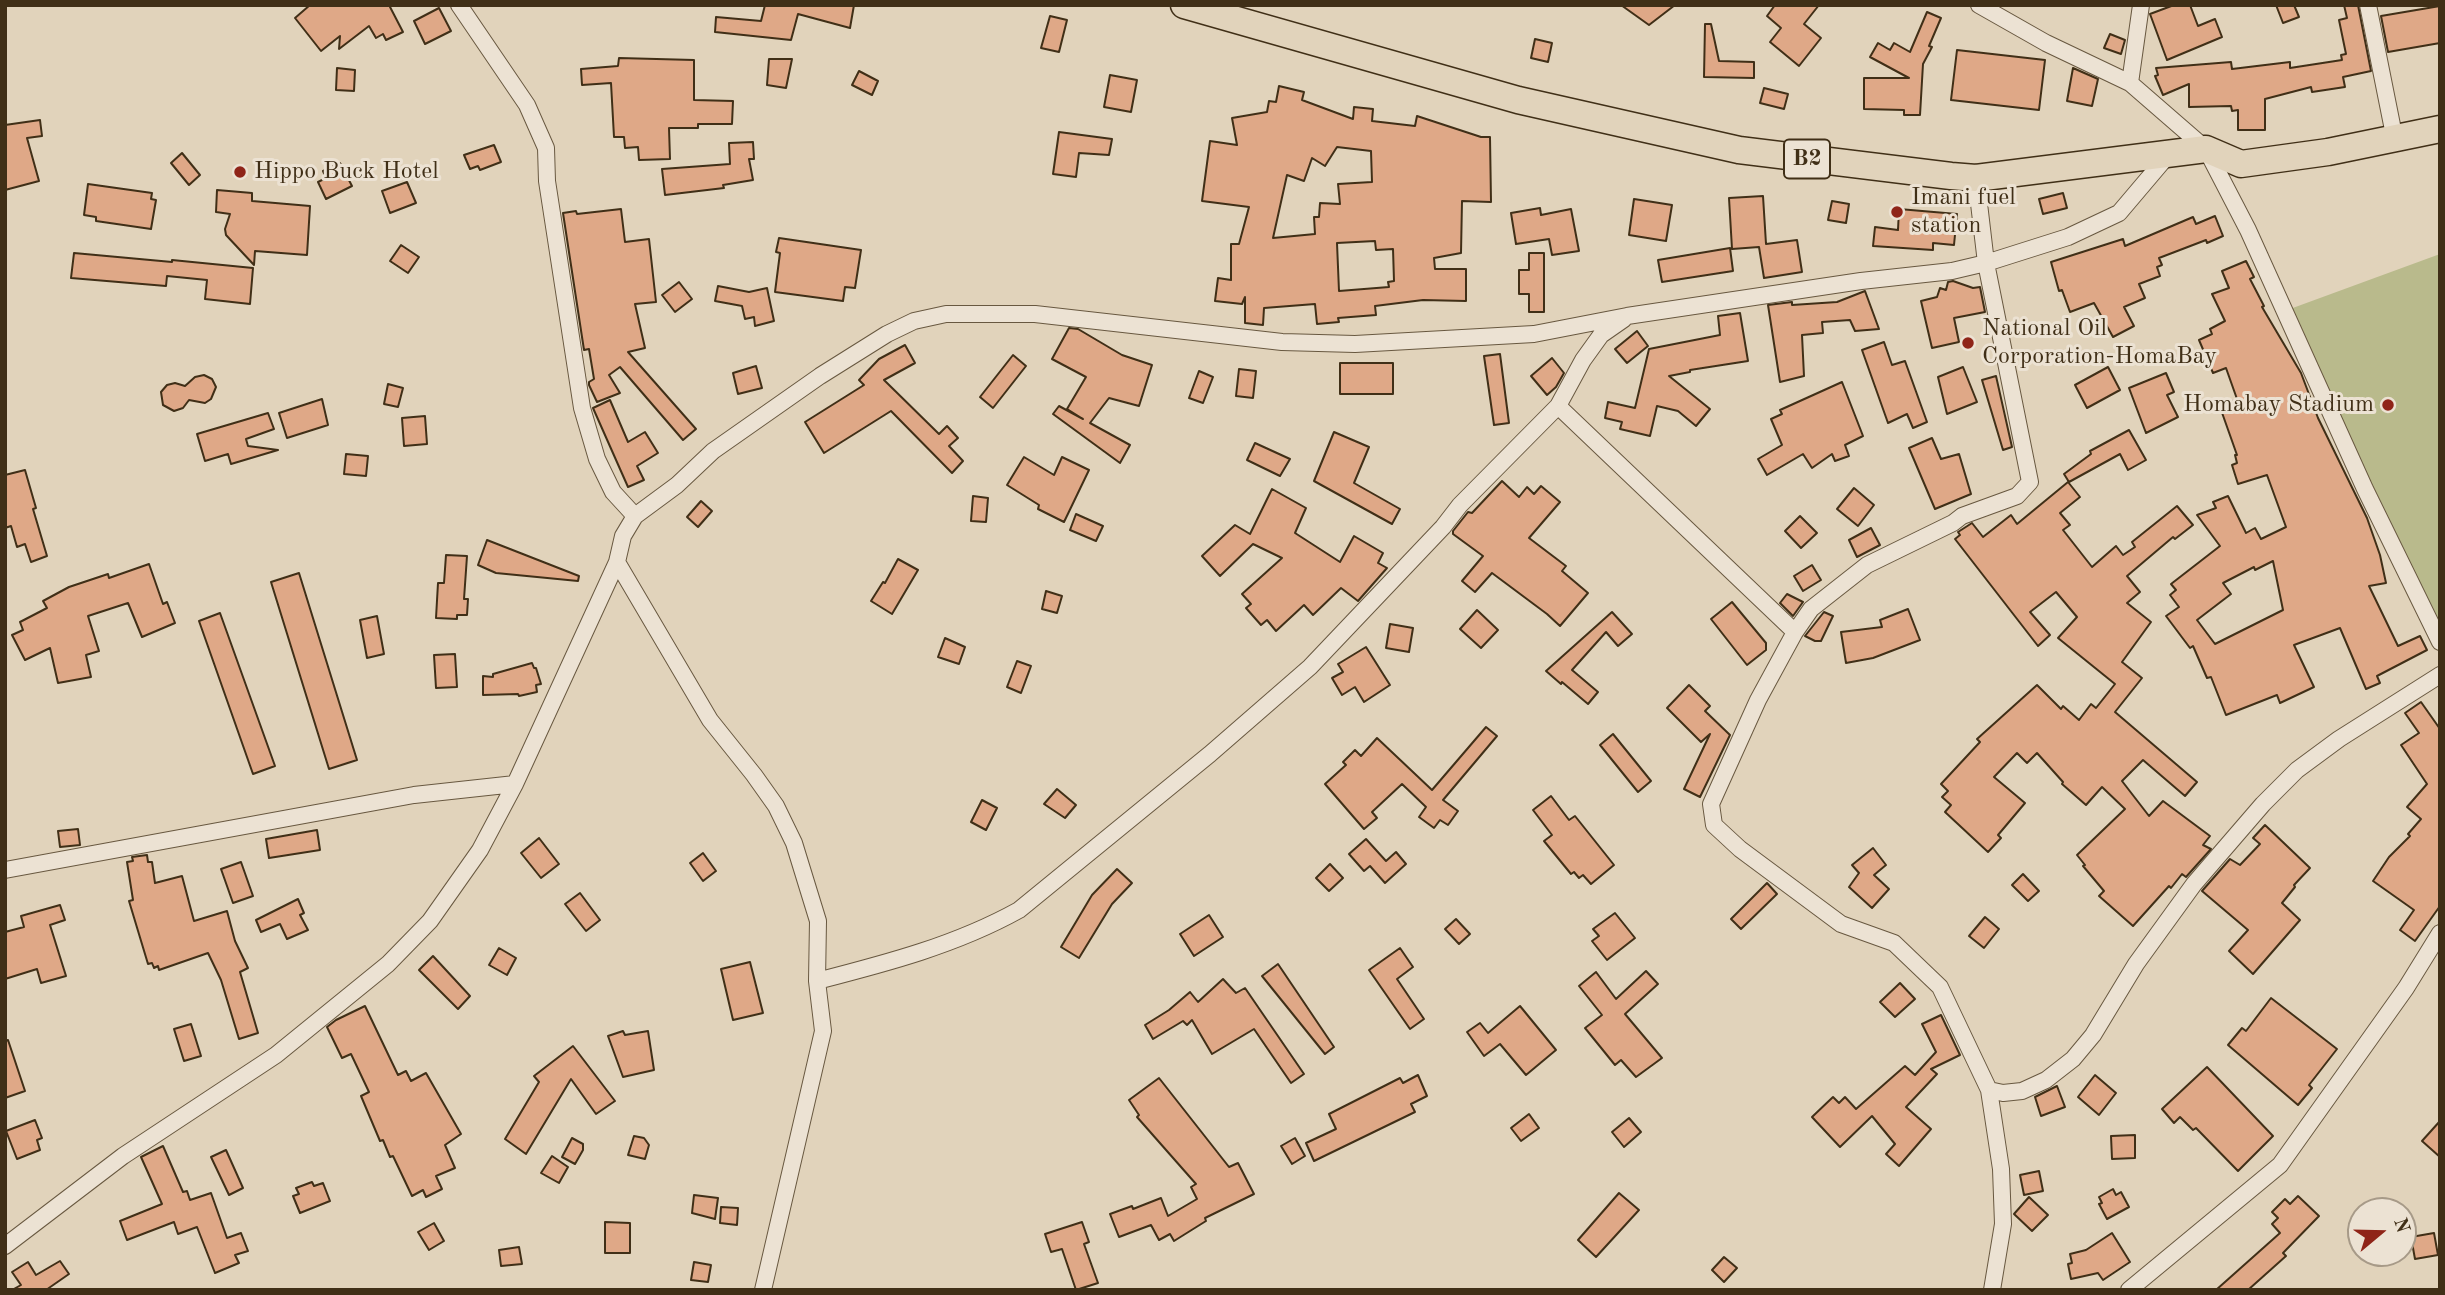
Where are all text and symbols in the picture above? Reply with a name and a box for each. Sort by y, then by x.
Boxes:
road number: B2 [1784,140,1830,178]
place label: Hippo Buck Hotel [254,158,439,186]
marker: Hippo Buck Hotel [232,164,248,180]
place label: Imani fuel station [1911,184,2016,240]
marker: Imani fuel station [1889,204,1905,220]
place label: National Oil Corporation-HomaBay [1982,315,2217,371]
marker: National Oil Corporation-HomaBay [1960,335,1976,351]
place label: Homabay Stadium [2183,391,2374,419]
marker: Homabay Stadium [2380,397,2396,413]
north arrow [2347,1197,2417,1267]
text: N [2389,1216,2412,1236]

